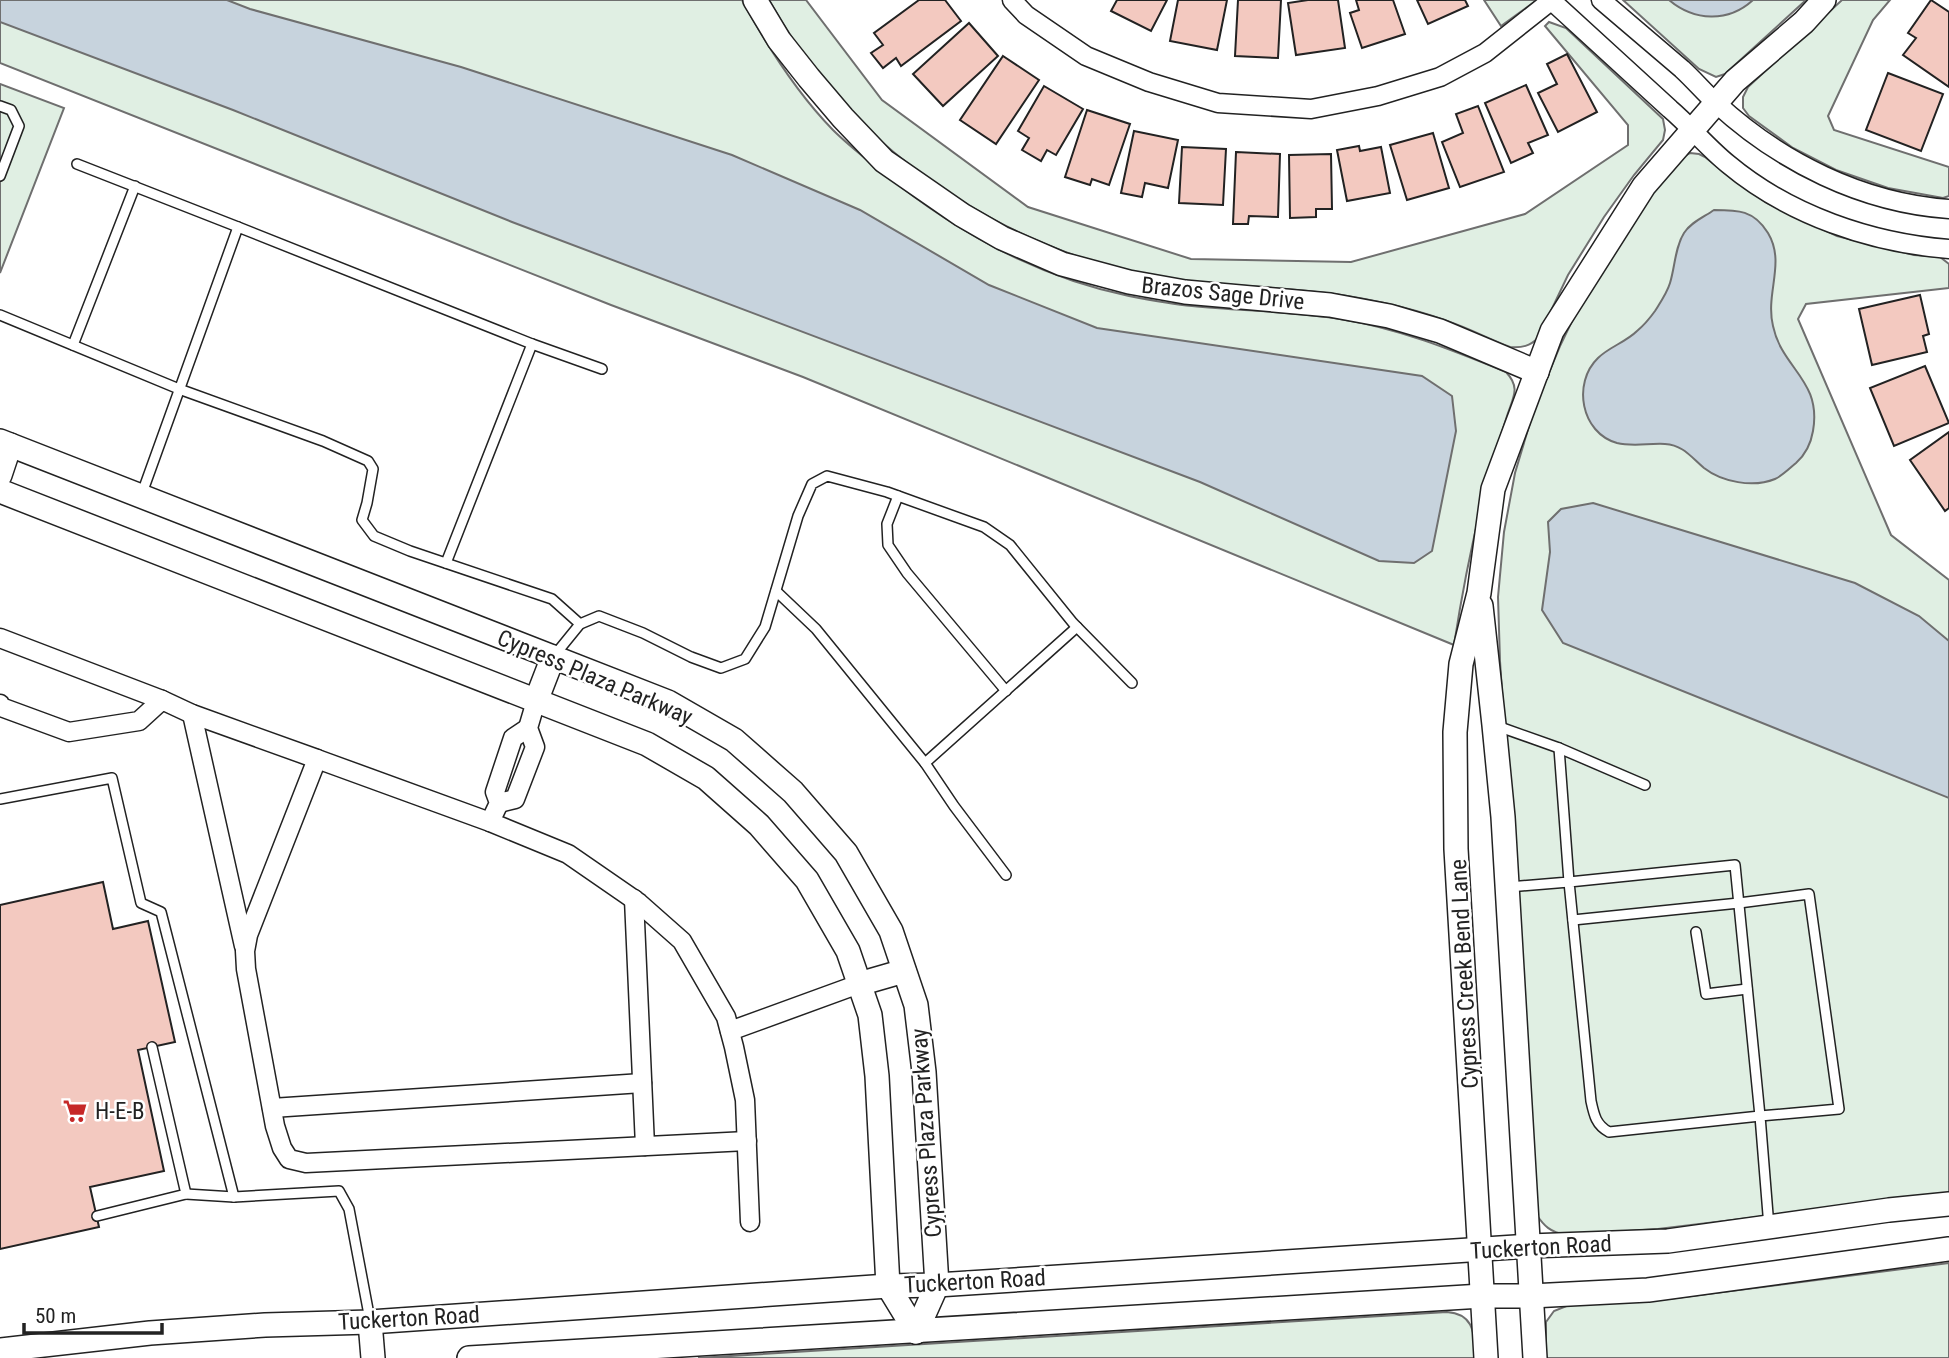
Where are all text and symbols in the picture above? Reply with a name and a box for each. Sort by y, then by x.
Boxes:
street label: Brazos Sage Drive [1140,272,1306,315]
street label: Cypress Plaza Parkway [493,624,697,731]
street label: Cypress Creek Bend Lane [1445,858,1484,1089]
street label: Cypress Plaza Parkway [906,1027,947,1238]
supermarket icon: H-E-B [61,1097,89,1125]
place label: H-E-B [95,1098,145,1125]
street label: Tuckerton Road [1469,1230,1613,1265]
street label: Tuckerton Road [903,1264,1047,1299]
scale bar [24,1292,163,1336]
street label: Tuckerton Road [337,1301,481,1336]
text: 50 m [35,1304,76,1328]

